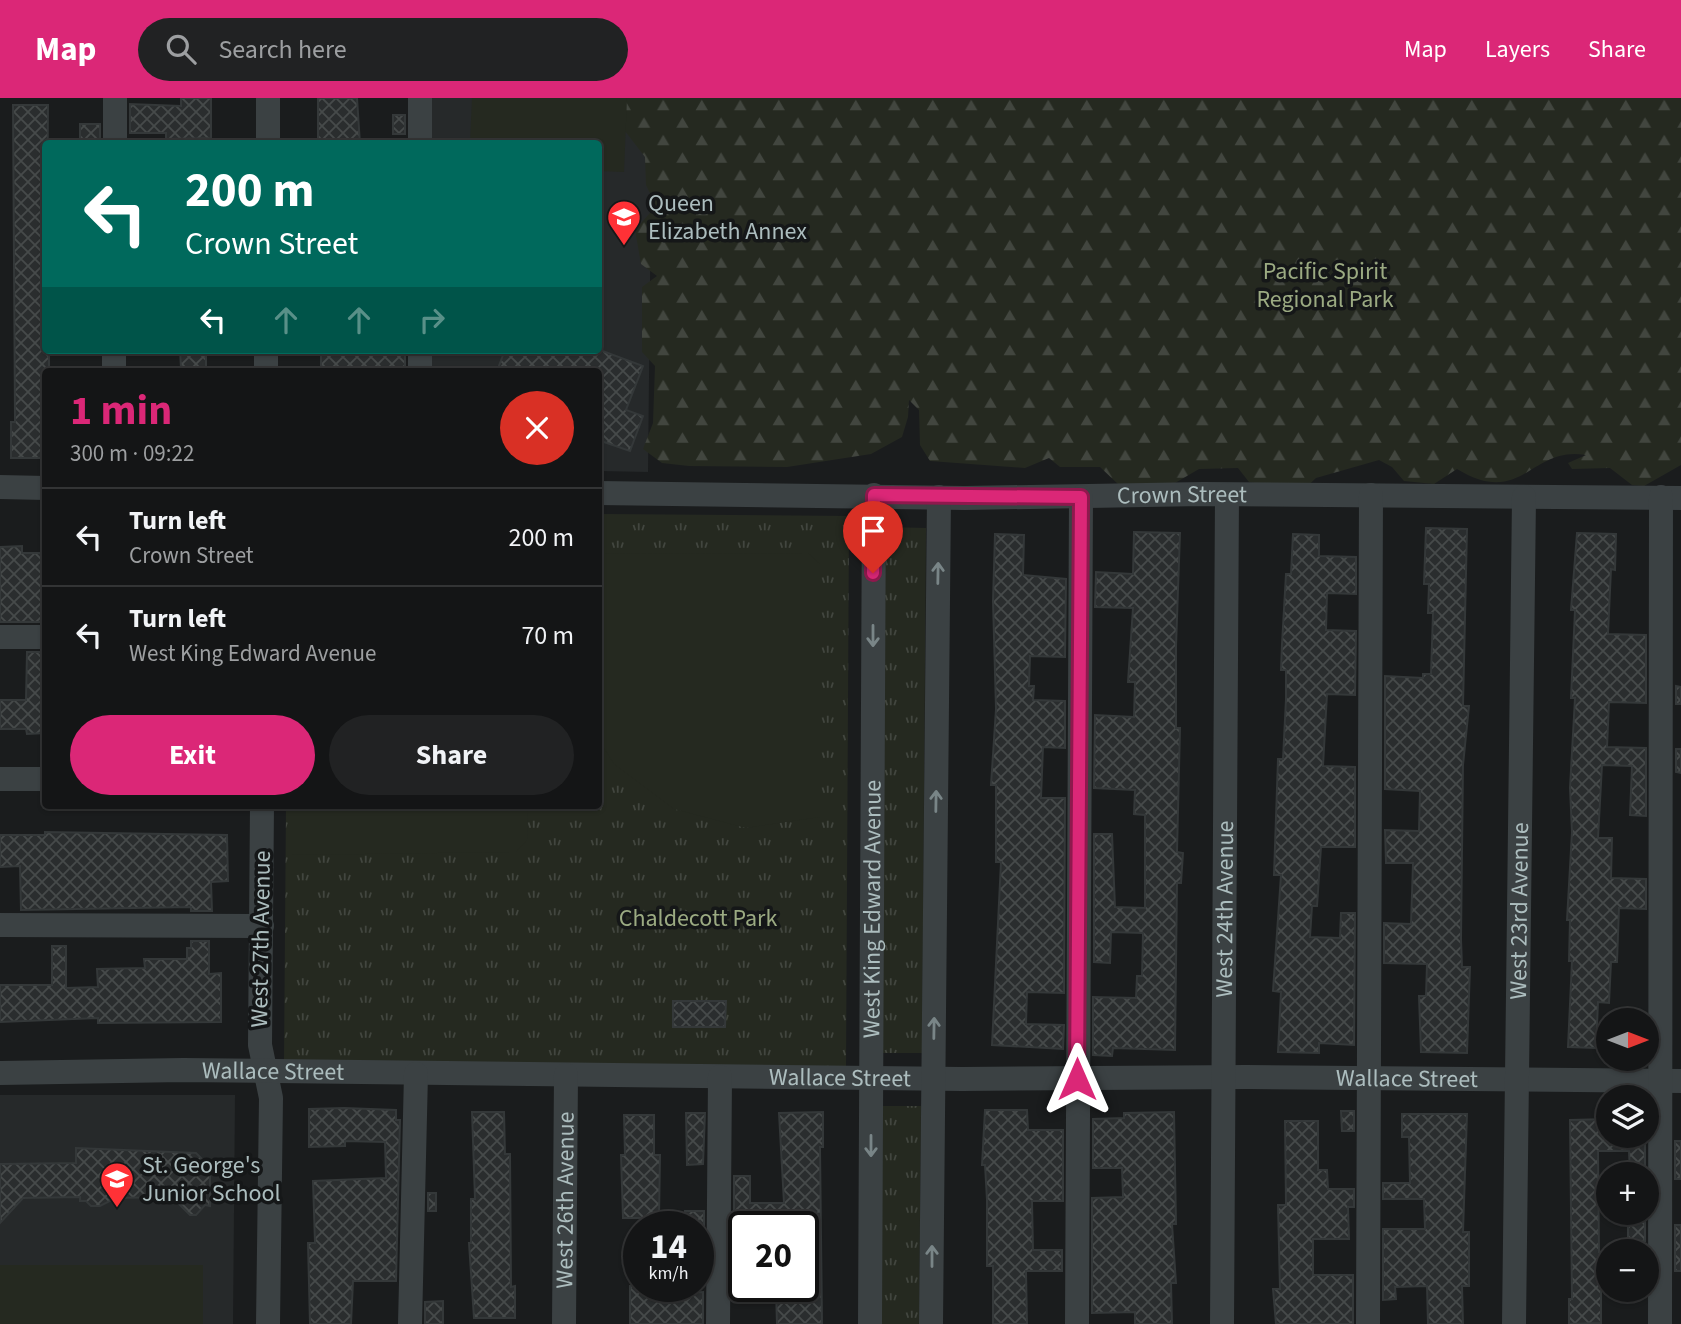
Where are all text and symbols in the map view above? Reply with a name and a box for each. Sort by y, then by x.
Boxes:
search box [138,18,628,81]
text: Map [35,26,96,73]
icon: search [162,30,200,68]
text: Search here [218,31,347,68]
text: Map [1404,32,1447,67]
text: Layers [1485,32,1550,67]
text: Share [1588,32,1646,67]
text: 200 m [185,156,314,226]
icon: left [70,168,161,259]
place label: Queen Elizabeth Annex [648,186,807,249]
school or university icon: Queen Elizabeth Annex [605,198,643,247]
text: Crown Street [185,221,358,267]
park label: Pacific Spirit Regional Park [1256,254,1394,317]
icon: left [194,301,232,339]
icon: ahead [267,301,305,339]
icon: ahead [340,301,378,339]
icon: right [413,301,451,339]
text: 1 min [70,381,172,441]
button: close [500,391,574,465]
text: 300 m · 09:22 [70,437,194,470]
street label: Crown Street [1117,476,1247,513]
pin [843,501,903,573]
text: Turn left [129,502,226,539]
icon: arrive [854,512,892,550]
icon: left [70,518,108,556]
text: 200 m [508,519,574,556]
text: Crown Street [129,539,254,572]
one-way arrow [931,562,945,585]
text: Turn left [129,600,226,637]
icon: left [70,616,108,654]
text: 70 m [521,617,574,654]
one-way arrow [866,625,880,648]
text: West King Edward Avenue [129,637,376,670]
button: Exit [70,715,315,795]
button: Share [329,715,574,795]
street label: West King Edward Avenue [854,780,890,1038]
one-way arrow [929,790,943,813]
street label: West 24th Avenue [1206,820,1243,998]
street label: West 23rd Avenue [1500,822,1538,1000]
street label: West 27th Avenue [242,850,280,1028]
park label: Chaldecott Park [619,901,777,936]
north arrow [1596,1008,1659,1071]
map controls [1596,1008,1659,1302]
one-way arrow [927,1017,940,1040]
position arrow [1040,1042,1114,1116]
street label: Wallace Street [202,1053,344,1089]
street label: Wallace Street [769,1059,911,1096]
street label: Wallace Street [1336,1060,1478,1097]
button: layers [1596,1085,1659,1148]
street label: West 26th Avenue [547,1111,583,1289]
one-way arrow [864,1134,877,1157]
place label: St. George's Junior School [142,1148,281,1211]
school or university icon: St. George's Junior School [98,1160,136,1209]
button: + [1596,1162,1659,1225]
speed limit sign: 20 [728,1211,819,1302]
text: 14 [650,1222,687,1272]
button: − [1596,1239,1659,1302]
one-way arrow [925,1245,939,1268]
text: km/h [649,1261,688,1286]

